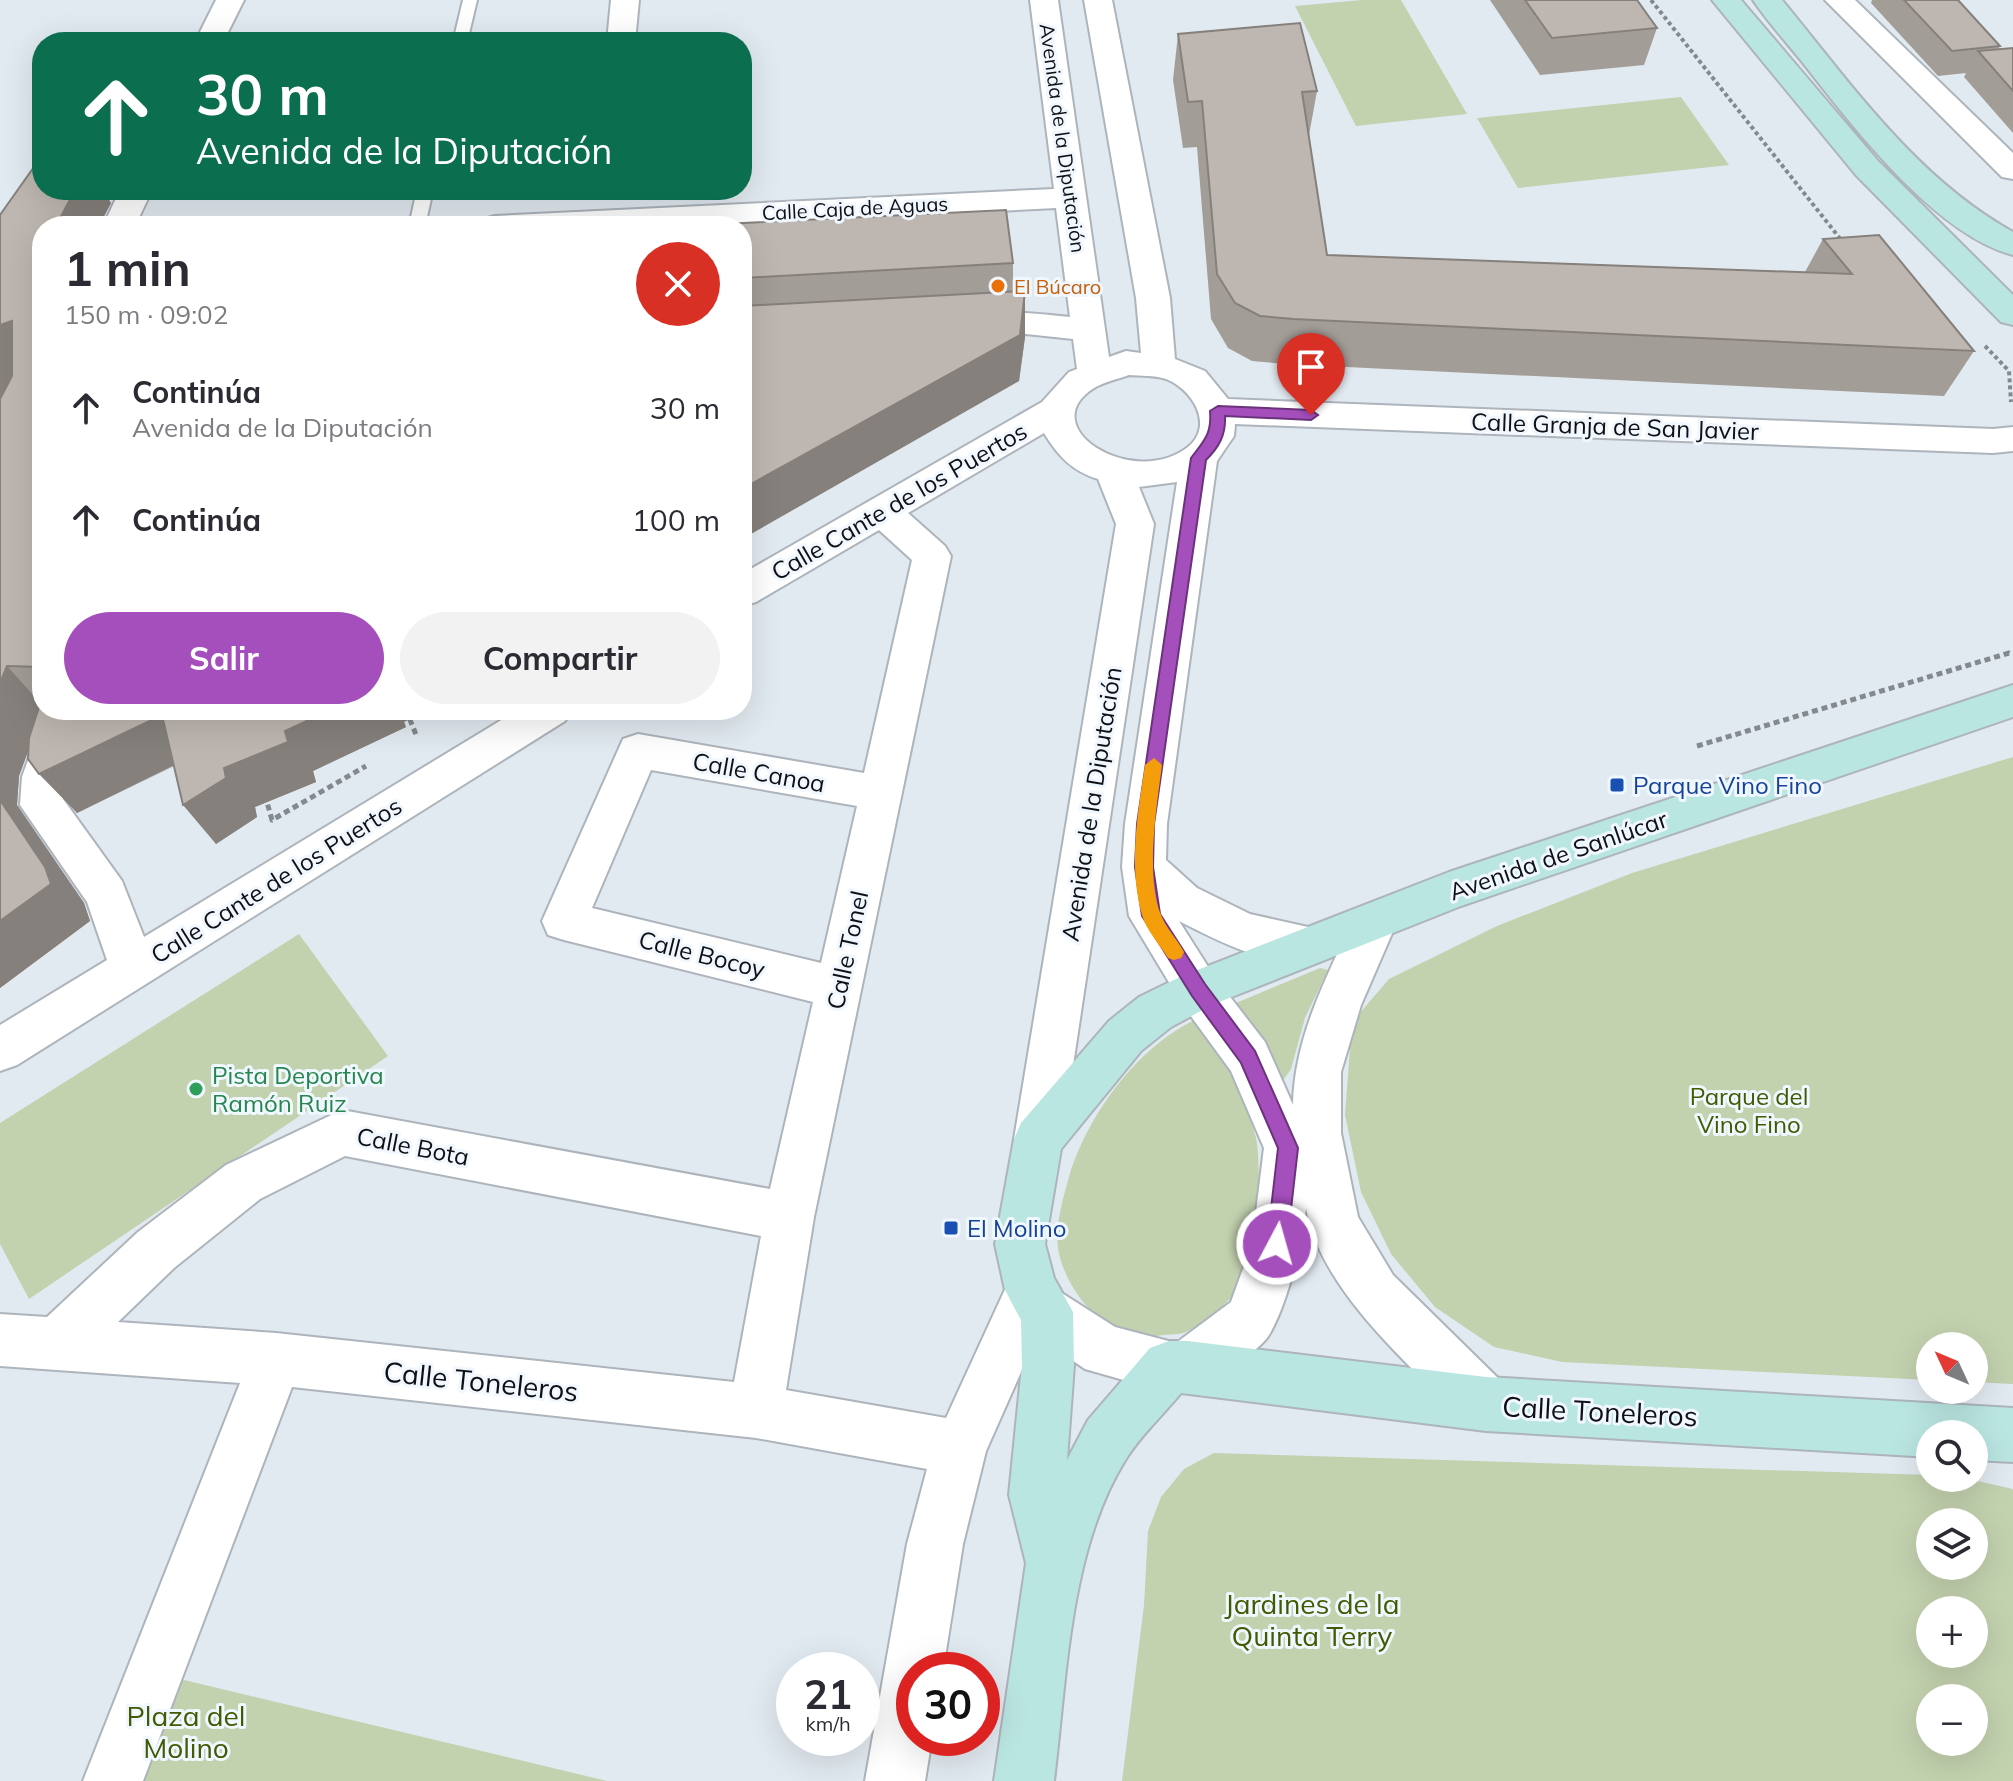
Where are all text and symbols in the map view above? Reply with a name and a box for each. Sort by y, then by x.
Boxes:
street label: Avenida de la Diputación [1035,22,1091,254]
text: 30 m [196,59,329,129]
icon: ahead [64,64,168,168]
text: Avenida de la Diputación [196,128,612,173]
street label: Calle Caja de Aguas [761,191,949,225]
text: 1 min [64,238,191,298]
button: close [636,242,720,326]
place label: El Búcaro [1014,274,1101,299]
marker: El Búcaro [989,277,1007,295]
text: 150 m · 09:02 [64,298,228,331]
pin [1277,333,1345,415]
icon: arrive [1289,345,1333,389]
text: Continúa [132,373,261,411]
icon: ahead [64,386,108,430]
text: 30 m [650,389,720,427]
street label: Calle Granja de San Javier [1471,406,1760,446]
text: Avenida de la Diputación [132,411,433,444]
street label: Calle Cante de los Puertos [766,415,1032,587]
icon: ahead [64,498,108,542]
text: Continúa [132,501,261,539]
text: 100 m [632,501,720,539]
button: Salir [64,612,384,704]
button: Compartir [400,612,720,704]
street label: Avenida de la Diputación [1054,665,1128,943]
street label: Calle Canoa [691,746,827,798]
place label: Parque Vino Fino [1633,770,1822,800]
marker: Parque Vino Fino [1608,776,1626,794]
street label: Calle Cante de los Puertos [145,790,407,970]
street label: Avenida de Sanlúcar [1445,803,1671,906]
street label: Calle Tonel [820,888,874,1012]
street label: Calle Bocoy [636,924,769,984]
place label: Pista Deportiva Ramón Ruiz [212,1060,384,1118]
marker: Pista Deportiva Ramón Ruiz [187,1080,205,1098]
park label: Parque del Vino Fino [1690,1081,1808,1139]
street label: Calle Bota [354,1120,472,1172]
position arrow [1235,1202,1319,1286]
place label: El Molino [967,1213,1067,1243]
marker: El Molino [942,1219,960,1237]
north arrow [1916,1332,1988,1404]
map controls [1916,1332,1988,1756]
street label: Calle Toneleros [382,1353,580,1409]
street label: Calle Toneleros [1501,1388,1699,1434]
button: search [1916,1420,1988,1492]
button: layers [1916,1508,1988,1580]
park label: Jardines de la Quinta Terry [1224,1586,1400,1653]
button: + [1916,1596,1988,1668]
speed limit sign: 30 [896,1652,1000,1756]
text: 21 [804,1669,852,1719]
button: − [1916,1684,1988,1756]
park label: Plaza del Molino [127,1698,245,1765]
text: km/h [805,1711,851,1736]

